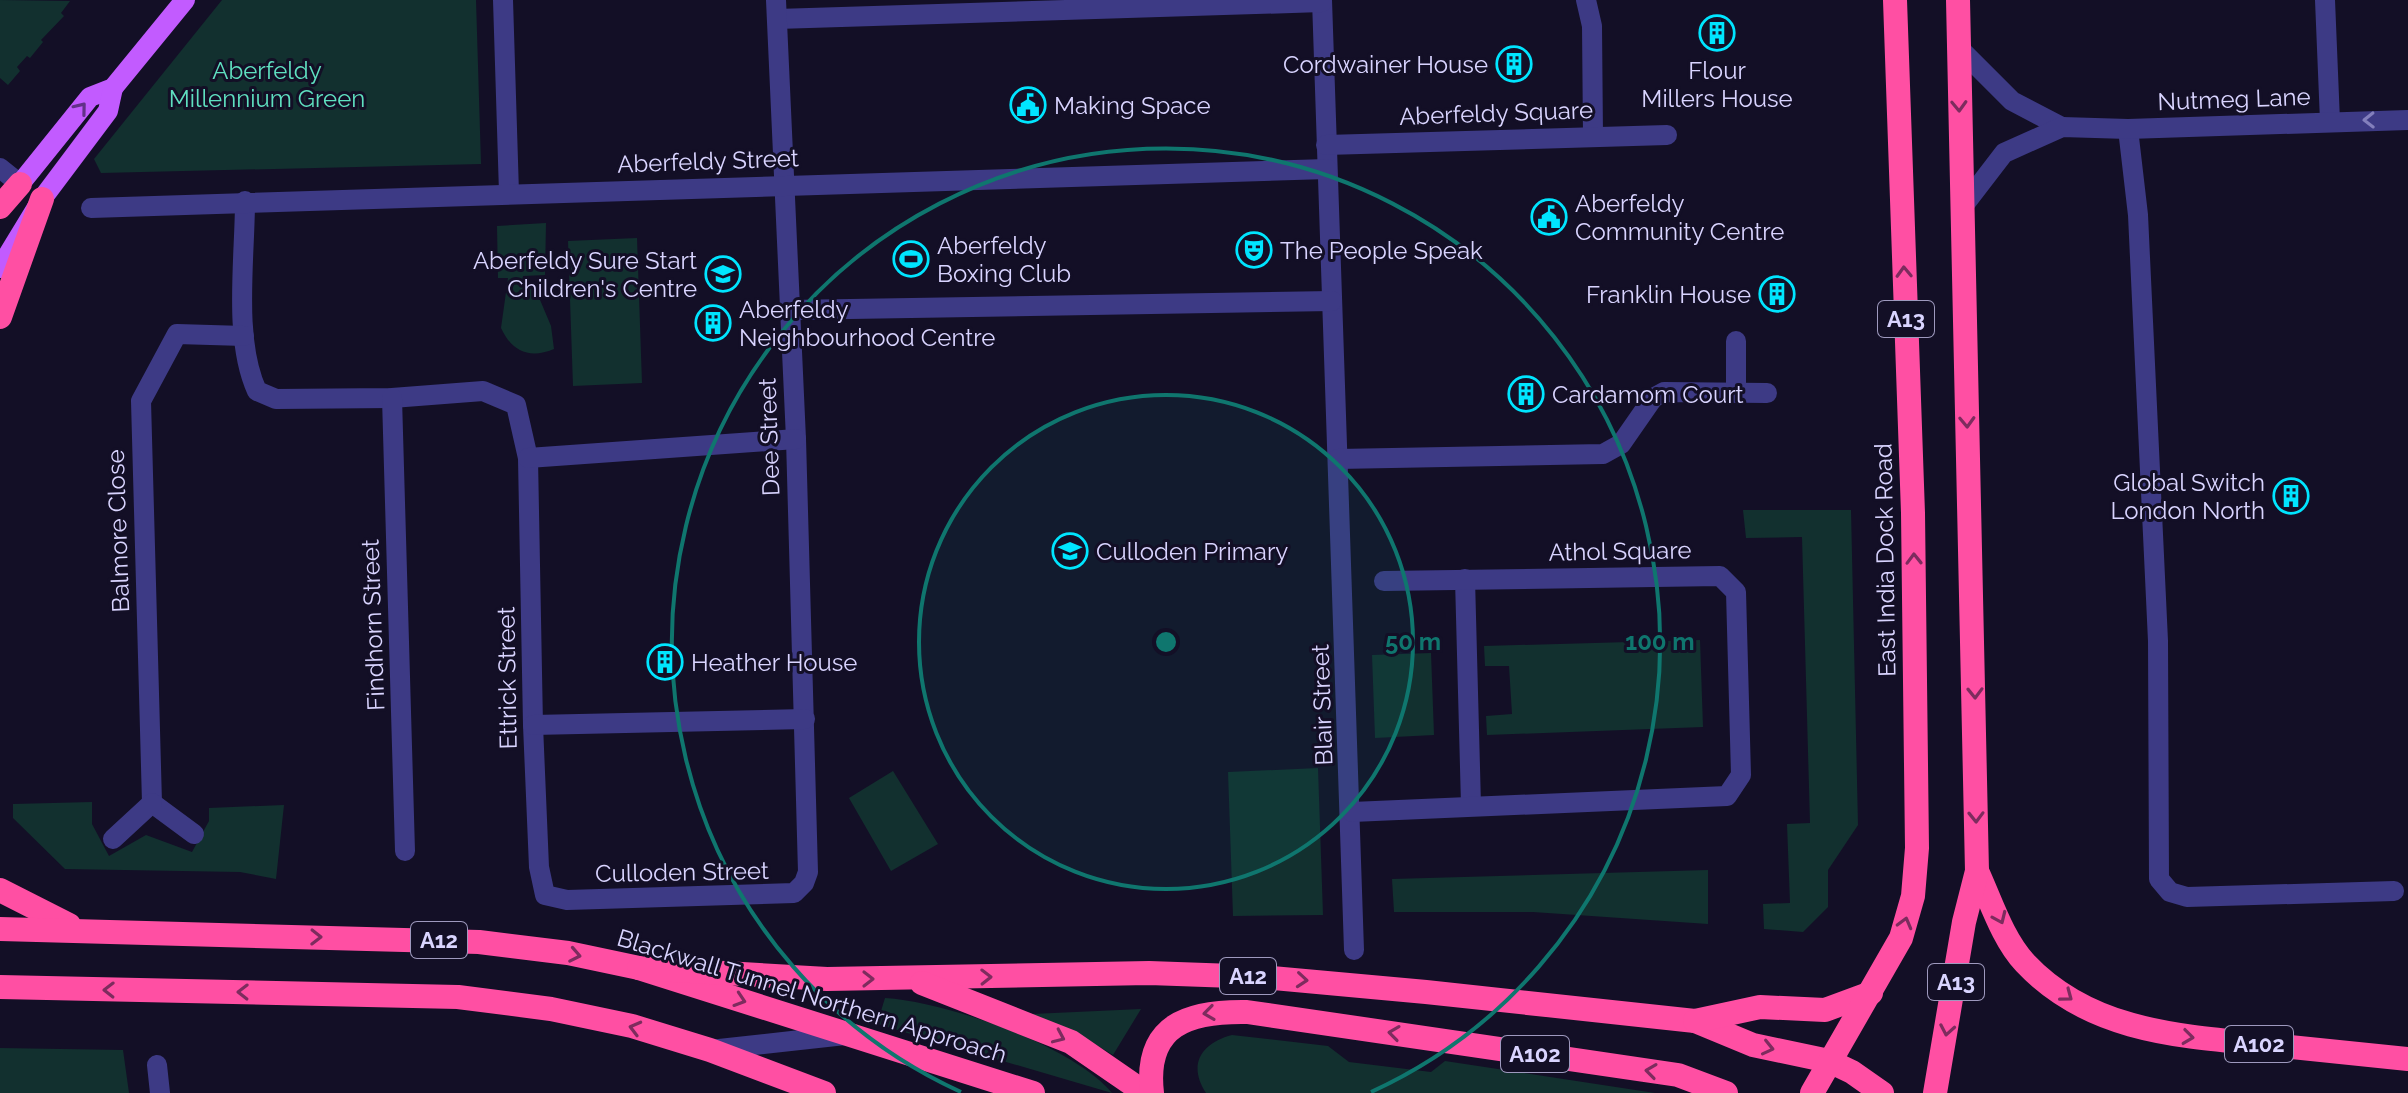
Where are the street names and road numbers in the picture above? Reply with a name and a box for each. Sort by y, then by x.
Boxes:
street label: Nutmeg Lane [2157,82,2311,116]
street label: Aberfeldy Square [1399,95,1593,131]
street label: Aberfeldy Street [617,143,799,179]
road number: A13 [1878,301,1934,337]
street label: Dee Street [752,378,786,496]
street label: East India Dock Road [1868,443,1902,677]
street label: Balmore Close [101,449,135,613]
street label: Athol Square [1548,535,1692,567]
street label: Findhorn Street [356,539,390,711]
street label: Ettrick Street [491,606,523,750]
street label: Blair Street [1305,644,1339,766]
street label: Culloden Street [595,856,769,888]
road number: A12 [411,922,467,958]
street label: Blackwall Tunnel Northern Approach [614,923,1010,1069]
road number: A12 [1220,958,1276,994]
road number: A13 [1928,964,1984,1000]
road number: A102 [2225,1026,2293,1062]
road number: A102 [1501,1036,1569,1072]

